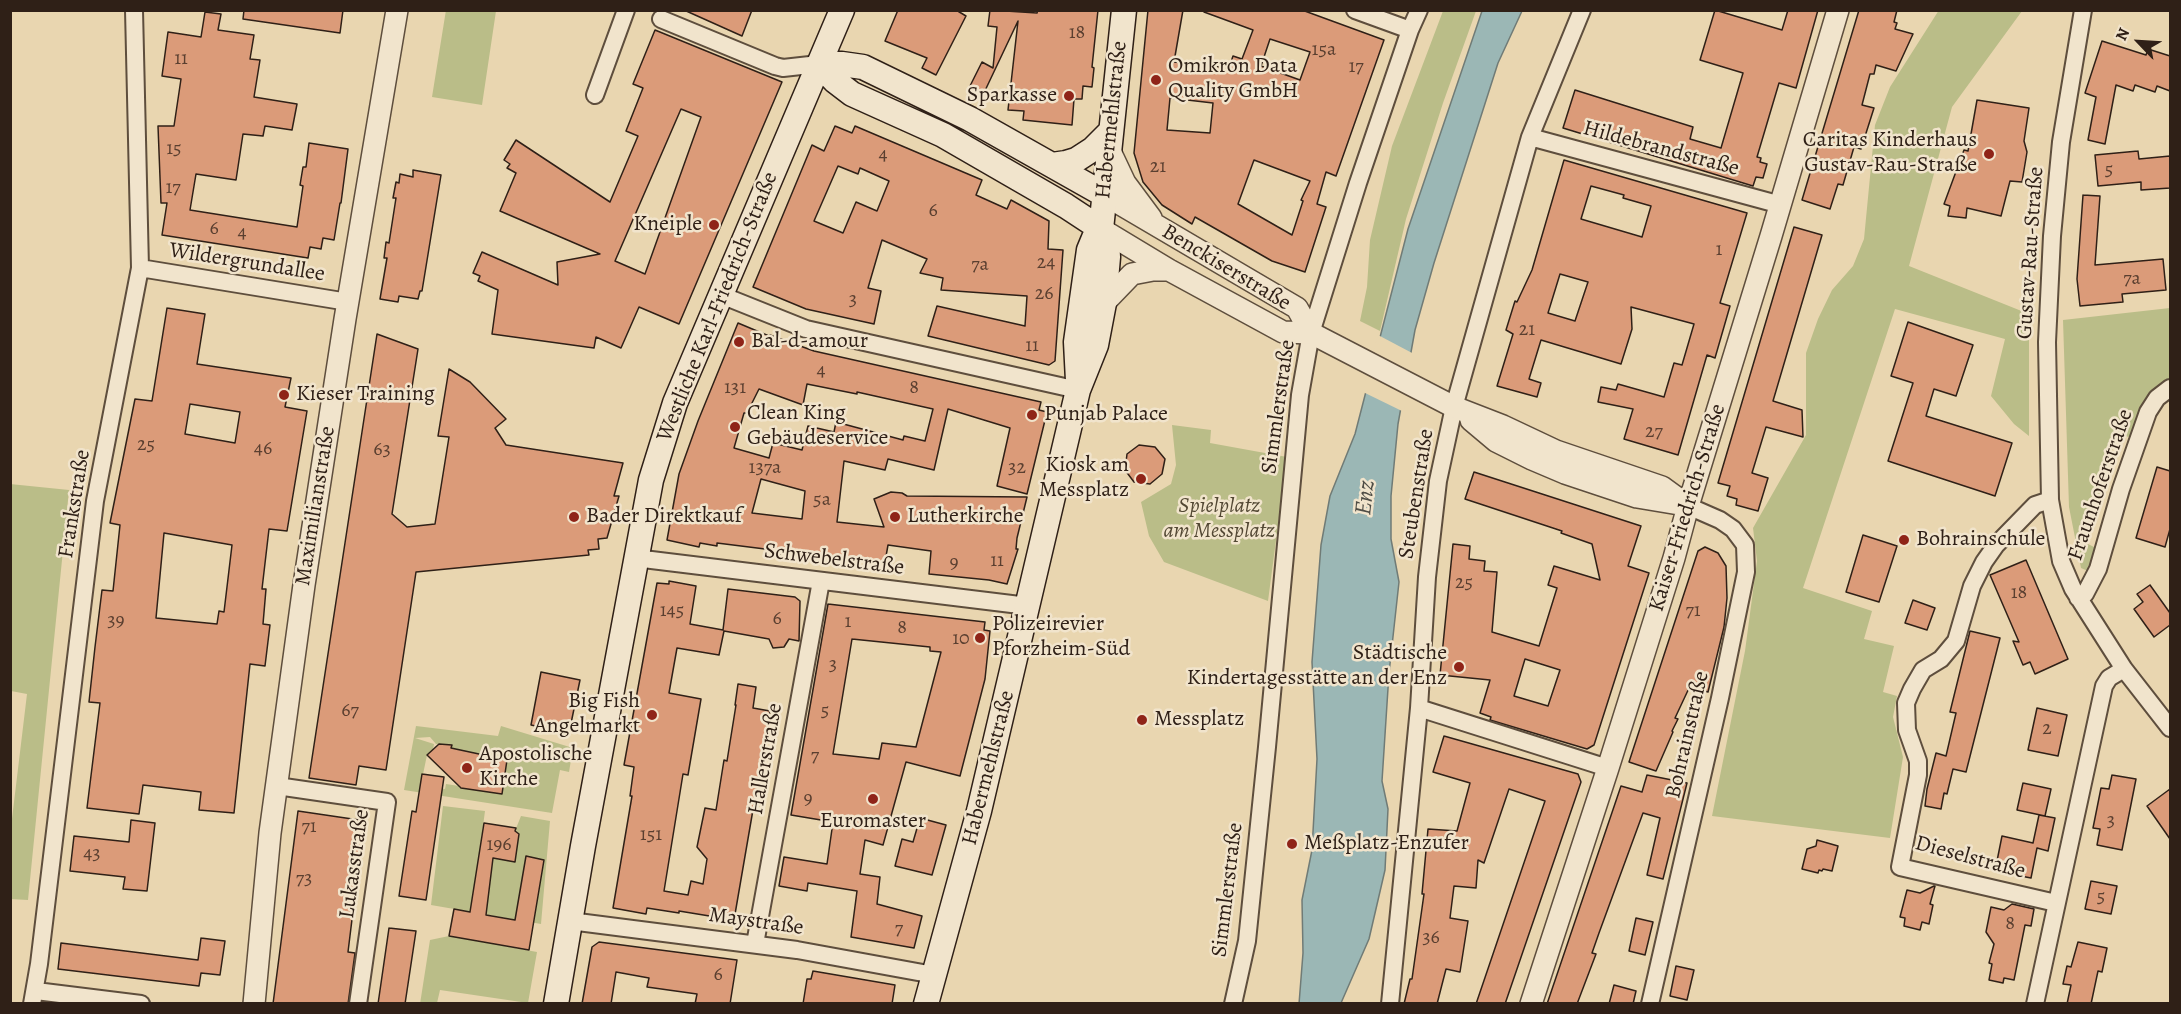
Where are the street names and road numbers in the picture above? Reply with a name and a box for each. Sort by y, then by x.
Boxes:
street label: Habermehlstraße [1091,40,1133,200]
street label: Hildebrandstraße [1580,115,1742,183]
street label: Gustav-Rau-Straße [2012,166,2050,340]
street label: Westliche Karl-Friedrich-Straße [652,168,784,446]
street label: Benckiserstraße [1157,219,1295,317]
street label: Wildergrundallee [167,238,327,288]
street label: Simmlerstraße [1257,338,1301,476]
street label: Kaiser-Friedrich-Straße [1644,401,1732,615]
street label: Fraunhoferstraße [2063,406,2139,564]
street label: Maximilianstraße [290,424,342,588]
street label: Steubenstraße [1394,427,1440,561]
street label: Frankstraße [53,448,97,560]
street label: Schwebelstraße [763,538,905,582]
street label: Bohrainstraße [1661,669,1715,801]
street label: Habermehlstraße [957,688,1021,848]
street label: Hallerstraße [743,701,789,817]
street label: Lukasstraße [334,808,376,920]
street label: Simmlerstraße [1207,821,1249,959]
street label: Dieselstraße [1912,831,2028,885]
street label: Maystraße [707,902,805,942]

